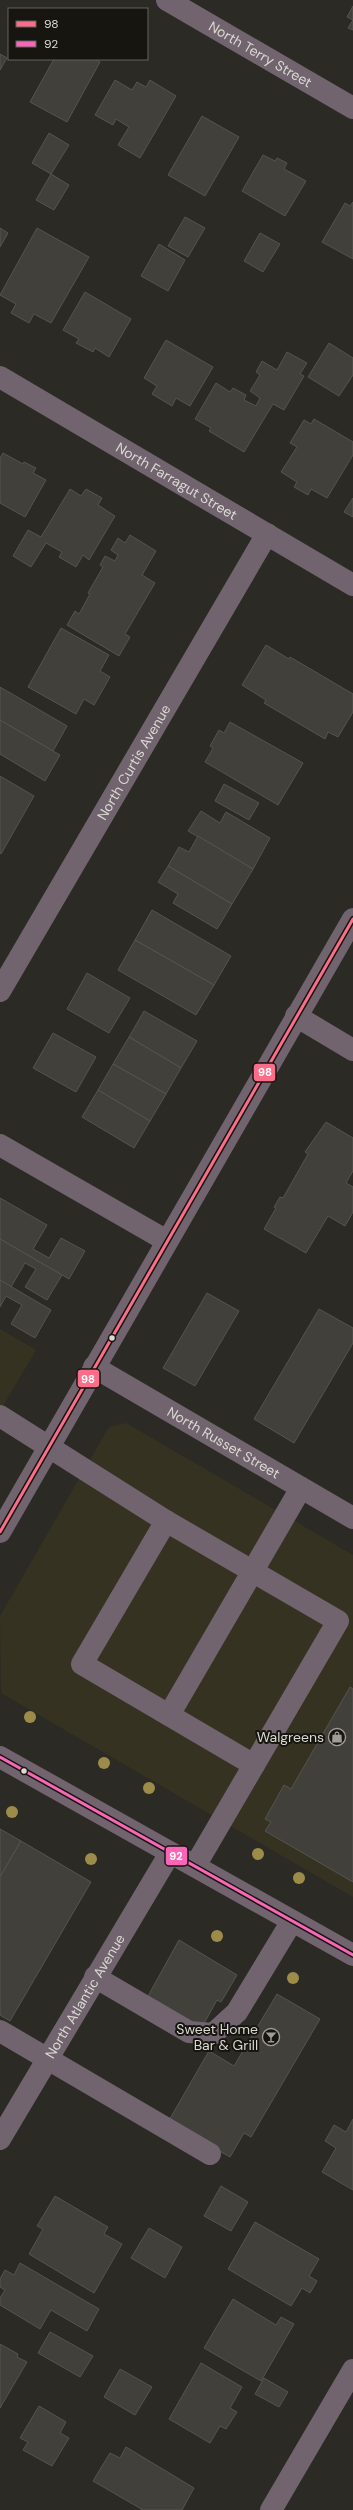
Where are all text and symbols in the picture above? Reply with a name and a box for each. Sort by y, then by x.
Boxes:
legend [8,8,148,60]
text: 98 [44,16,59,32]
street label: North Terry Street [205,17,315,91]
text: 92 [44,36,58,52]
street label: North Farragut Street [113,438,241,524]
street label: North Curtis Avenue [93,701,175,823]
line badge: 98 [253,1063,276,1082]
text: 98 [258,1065,272,1079]
unlabelled marker [107,1333,117,1343]
line badge: 98 [77,1369,100,1388]
text: 98 [81,1372,95,1386]
street label: North Russet Street [164,1403,283,1482]
shop icon: Walgreens [327,1727,347,1747]
place label: Walgreens [257,1728,324,1746]
unlabelled marker [19,1766,29,1776]
line badge: 92 [165,1846,188,1866]
text: 92 [169,1849,183,1863]
street label: North Atlantic Avenue [41,1931,129,2062]
place label: Sweet Home Bar & Grill [176,2020,258,2054]
bar icon: Sweet Home Bar & Grill [261,2027,281,2047]

